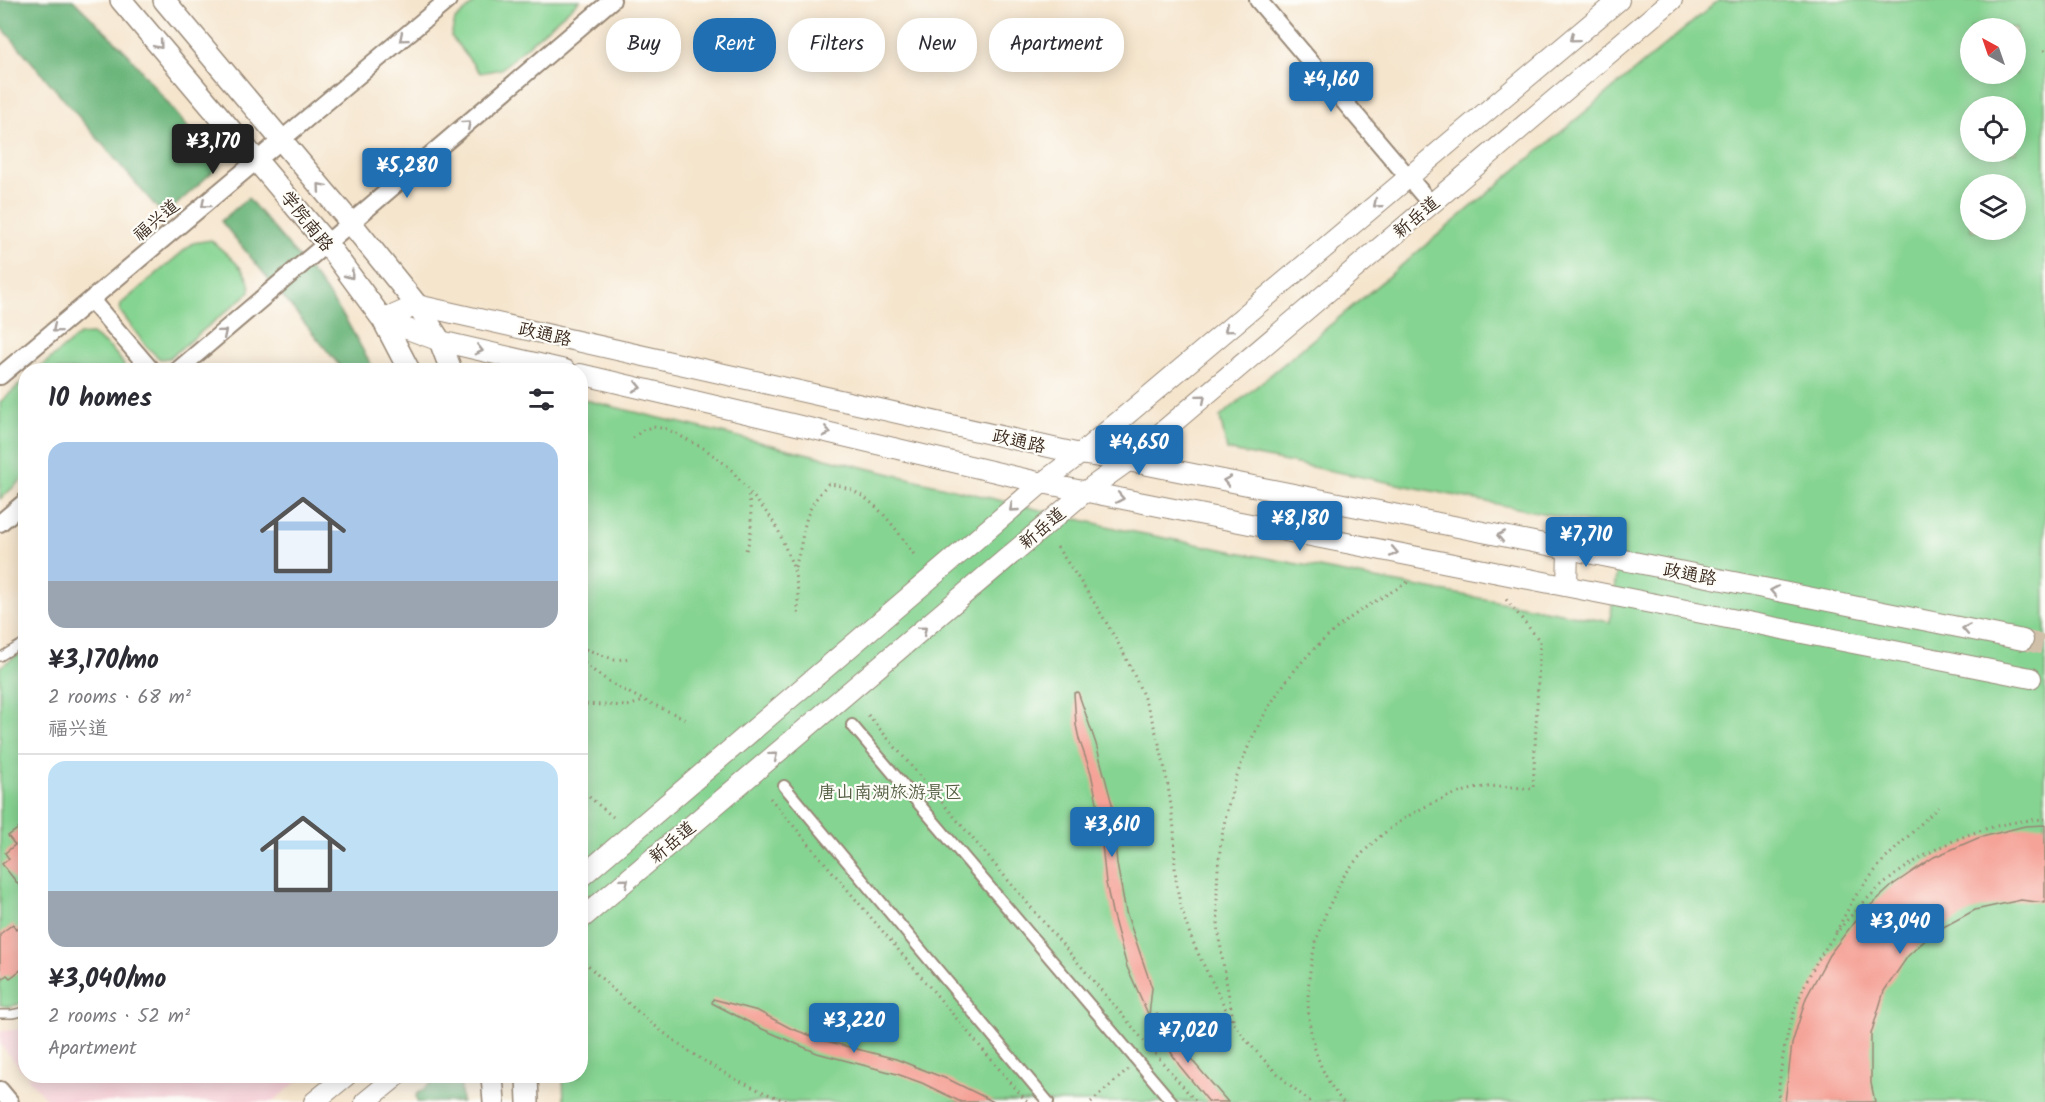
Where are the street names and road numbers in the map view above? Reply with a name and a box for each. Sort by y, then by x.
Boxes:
street label: 学院南路 [272,185,340,259]
street label: 新岳道 [1387,190,1447,247]
street label: 福兴道 [127,193,187,250]
street label: 政通路 [515,315,574,356]
street label: 政通路 [989,422,1048,463]
street label: 新岳道 [1013,501,1073,558]
street label: 政通路 [1660,556,1719,595]
street label: 新岳道 [643,815,703,872]

